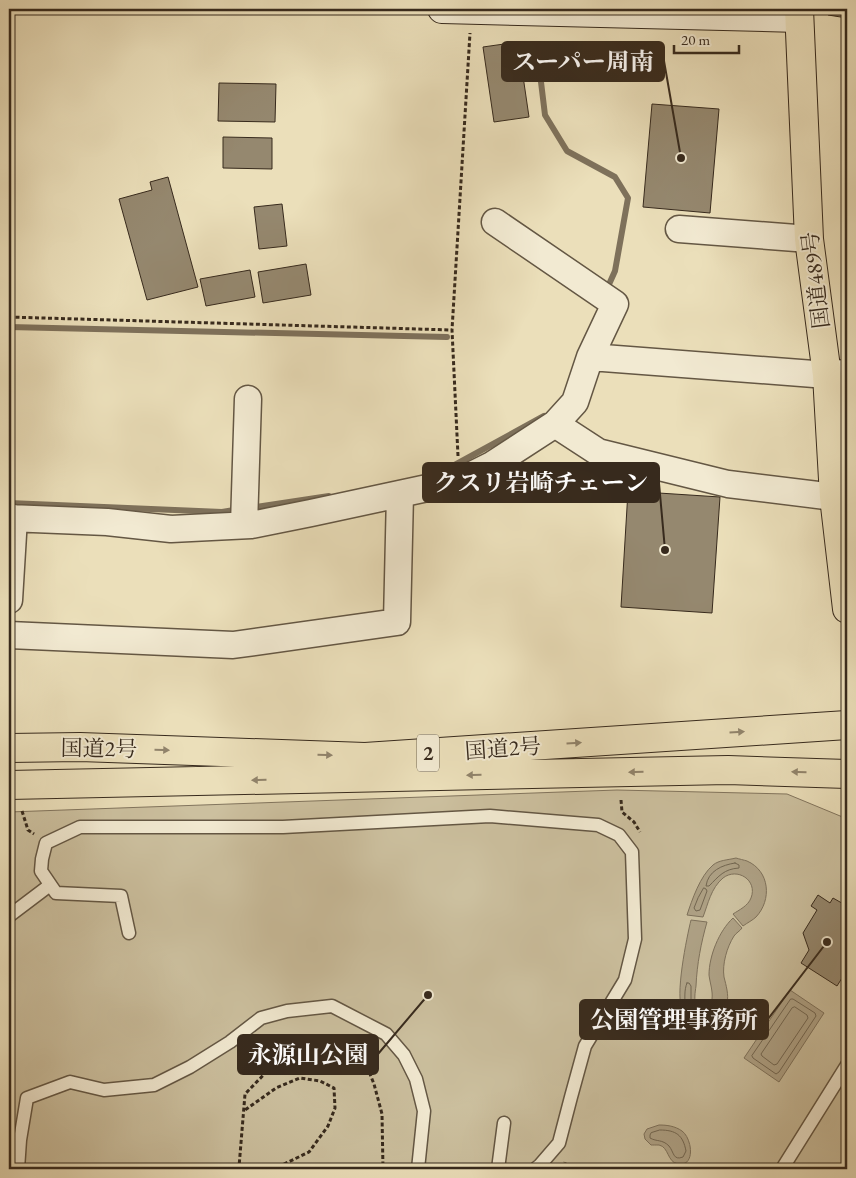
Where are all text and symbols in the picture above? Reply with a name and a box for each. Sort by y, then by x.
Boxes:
scale bar [674,22,738,54]
text: 20 m [681,30,710,49]
callout: スーパー周南 [502,42,664,81]
text: スーパー周南 [512,46,654,77]
street label: 国道489号 [795,230,836,330]
callout: クスリ岩崎チェーン [423,463,659,502]
text: クスリ岩崎チェーン [434,467,648,498]
one-way arrow [729,728,745,736]
street label: 国道2号 [464,731,542,766]
street label: 国道2号 [60,733,138,764]
road number: 2 [417,734,439,771]
one-way arrow [567,739,583,747]
one-way arrow [155,746,171,754]
one-way arrow [317,752,333,760]
one-way arrow [628,768,644,776]
one-way arrow [790,768,806,776]
one-way arrow [465,771,481,779]
one-way arrow [250,776,266,784]
callout: 公園管理事務所 [580,1000,768,1039]
text: 公園管理事務所 [590,1004,758,1035]
callout: 永源山公園 [238,1035,378,1074]
text: 永源山公園 [248,1039,368,1070]

